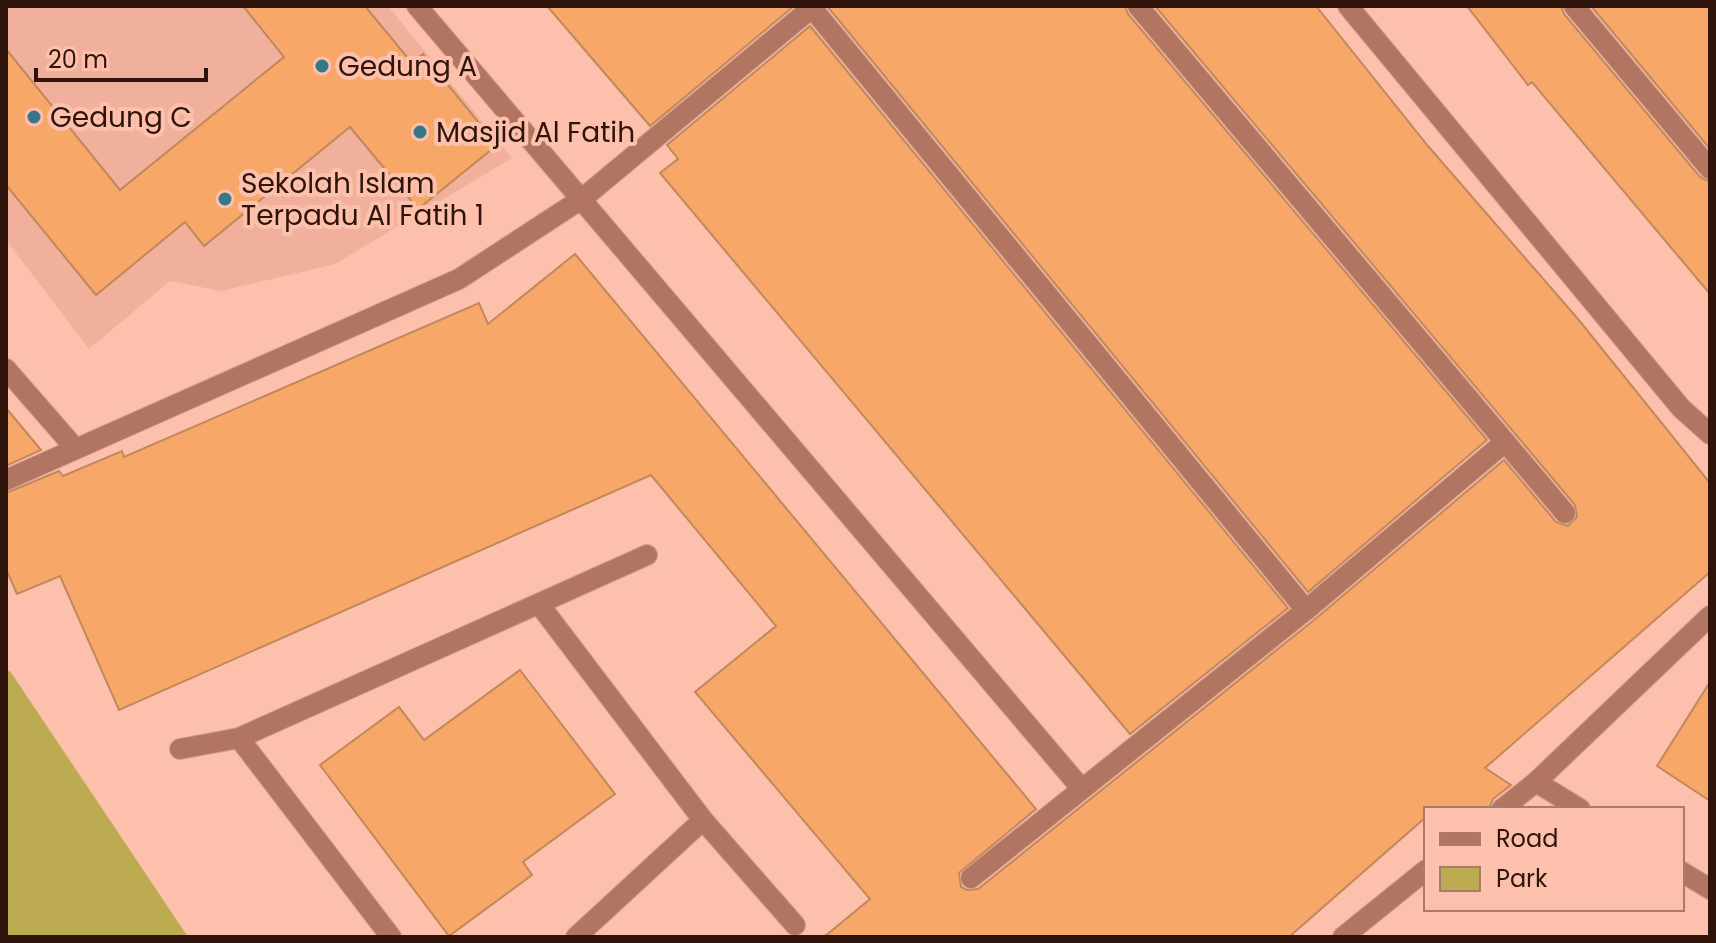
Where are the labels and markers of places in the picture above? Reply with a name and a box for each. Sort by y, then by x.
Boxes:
place label: Gedung A [338,47,477,86]
marker: Gedung A [313,57,331,75]
place label: Gedung C [50,98,192,137]
marker: Gedung C [25,108,43,126]
place label: Masjid Al Fatih [436,113,635,152]
marker: Masjid Al Fatih [411,123,429,141]
place label: Sekolah Islam Terpadu Al Fatih 1 [241,164,484,235]
marker: Sekolah Islam Terpadu Al Fatih 1 [216,190,234,208]

